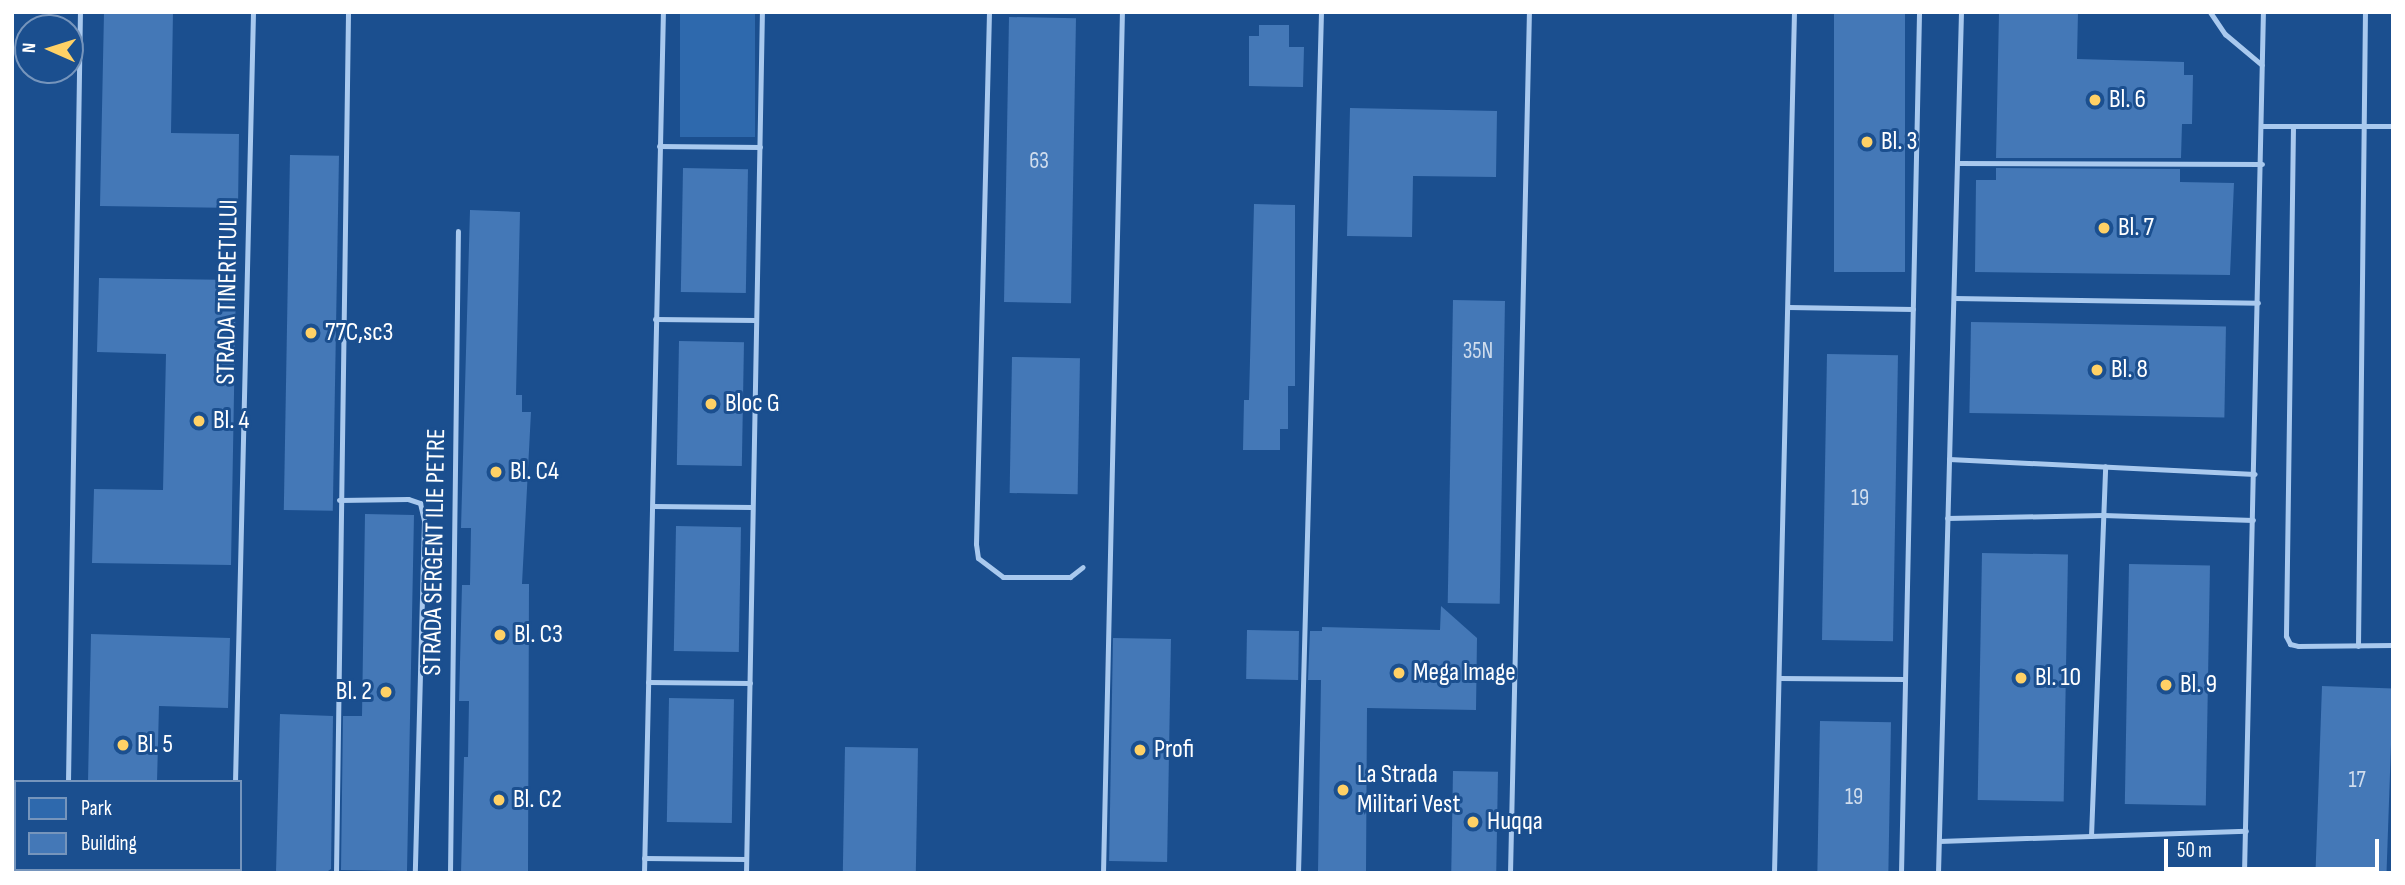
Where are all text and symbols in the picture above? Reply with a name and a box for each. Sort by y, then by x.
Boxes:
north arrow [14,14,84,84]
text: N [18,42,41,54]
place label: Bl. 6 [2109,84,2146,116]
marker: Bl. 6 [2087,92,2103,108]
place label: Bl. 3 [1881,126,1917,158]
marker: Bl. 3 [1859,134,1875,150]
house number: 63 [1029,147,1049,175]
street label: STRADA TINERETULUI [211,199,245,385]
place label: Bl. 7 [2118,212,2154,244]
marker: Bl. 7 [2096,220,2112,236]
place label: 77C,sc3 [325,317,394,349]
marker: 77C,sc3 [303,325,319,341]
house number: 35N [1463,337,1493,365]
place label: Bl. 8 [2111,354,2148,386]
marker: Bl. 8 [2089,362,2105,378]
place label: Bloc G [725,388,780,420]
marker: Bloc G [703,396,719,412]
place label: Bl. 4 [213,405,249,437]
marker: Bl. 4 [191,413,207,429]
street label: STRADA SERGENT ILIE PETRE [417,428,453,676]
place label: Bl. C4 [510,456,559,488]
marker: Bl. C4 [488,464,504,480]
house number: 19 [1851,484,1869,512]
place label: Bl. C3 [514,619,563,651]
marker: Bl. C3 [492,627,508,643]
place label: Mega Image [1413,657,1516,689]
place label: Bl. 10 [2035,662,2081,694]
marker: Mega Image [1391,665,1407,681]
place label: Bl. 9 [2180,669,2217,701]
marker: Bl. 10 [2013,670,2029,686]
place label: Bl. 2 [336,676,372,708]
marker: Bl. 9 [2158,677,2174,693]
marker: Bl. 2 [378,684,394,700]
place label: Bl. 5 [137,729,173,761]
place label: Profi [1154,734,1194,766]
marker: Bl. 5 [115,737,131,753]
marker: Profi [1132,742,1148,758]
place label: La Strada Militari Vest [1357,759,1460,820]
house number: 17 [2348,766,2366,794]
legend [14,780,242,871]
marker: La Strada Militari Vest [1335,782,1351,798]
house number: 19 [1845,783,1863,811]
place label: Bl. C2 [513,784,562,816]
marker: Bl. C2 [491,792,507,808]
text: Park [81,796,112,821]
place label: Huqqa [1487,806,1543,838]
marker: Huqqa [1465,814,1481,830]
scale bar [2167,826,2382,870]
text: Building [81,831,137,856]
text: 50 m [2177,838,2212,863]

